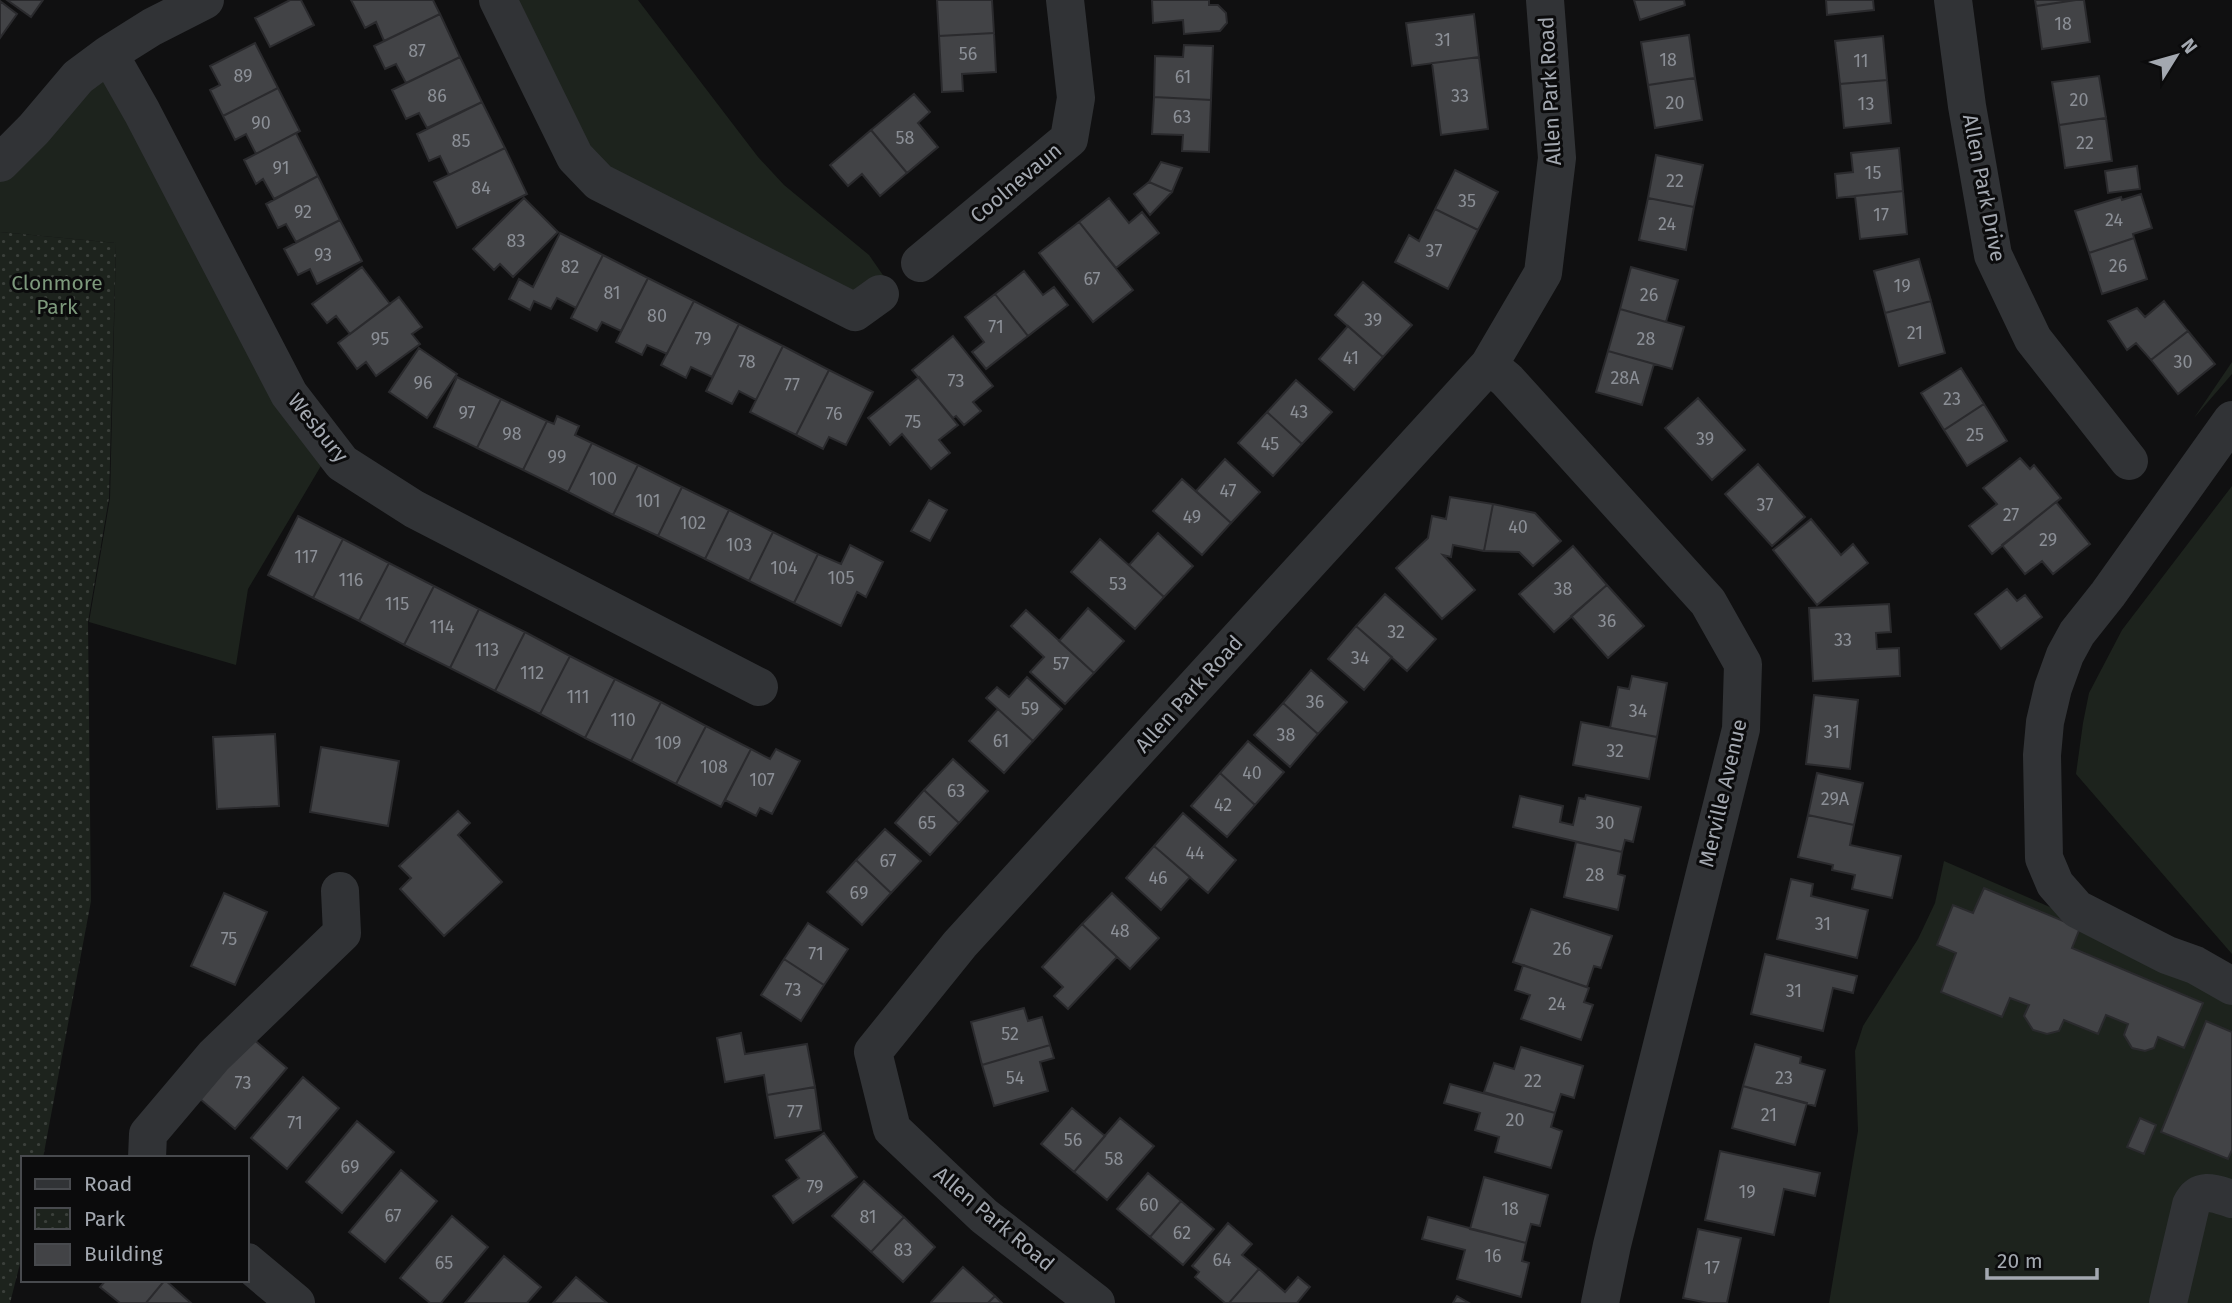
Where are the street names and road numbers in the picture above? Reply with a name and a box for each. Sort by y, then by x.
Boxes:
street label: Allen Park Road [1533,16,1567,166]
street label: Allen Park Drive [1957,112,2011,264]
street label: Coolnevaun [965,137,1067,229]
street label: Wesbury [282,388,354,468]
street label: Allen Park Road [1130,630,1248,758]
street label: Merville Avenue [1693,716,1753,870]
street label: Allen Park Road [929,1161,1059,1277]

